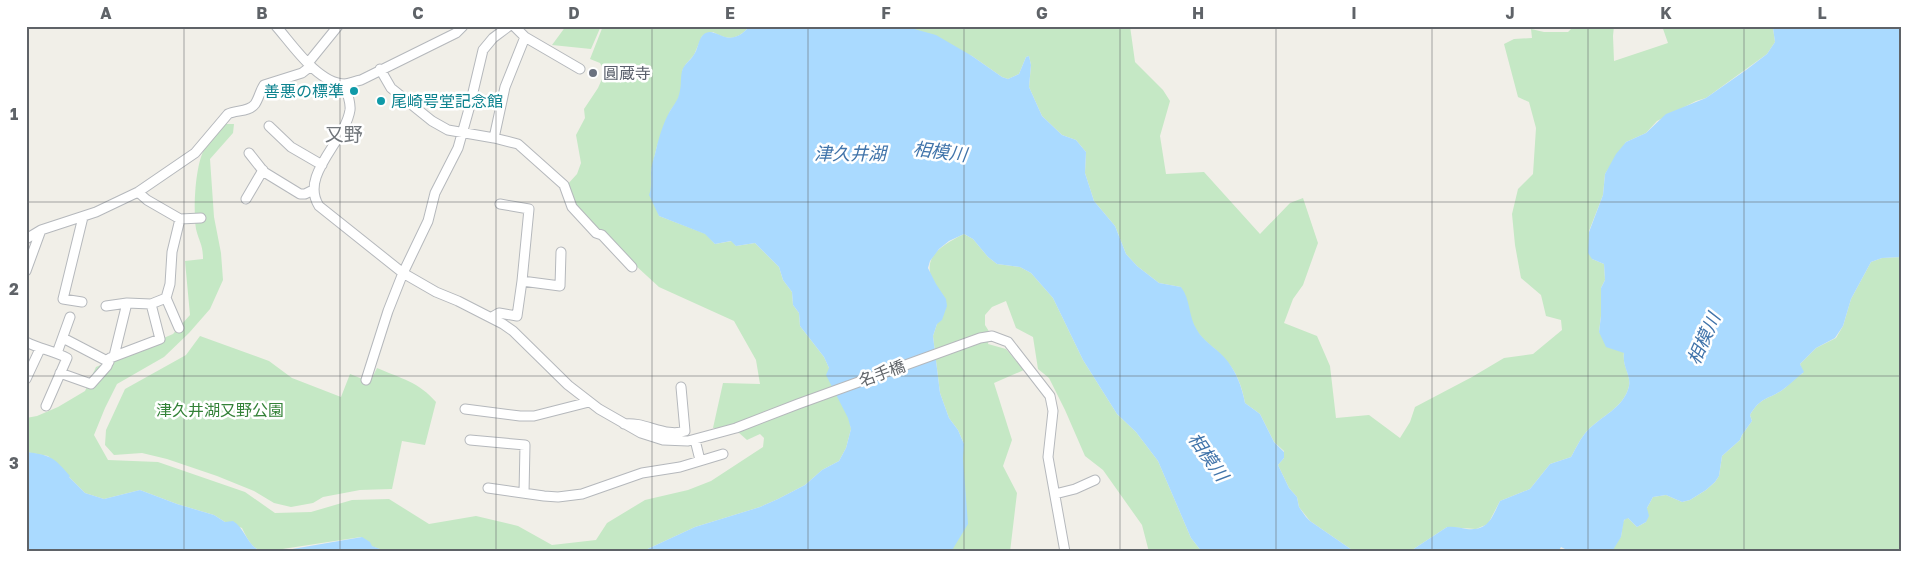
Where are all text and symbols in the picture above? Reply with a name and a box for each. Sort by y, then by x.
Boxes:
text: A [100,3,112,23]
text: B [256,3,268,23]
text: C [412,3,424,23]
text: D [568,3,580,23]
text: E [725,3,735,23]
text: F [881,3,891,23]
text: G [1036,3,1048,23]
text: H [1192,3,1204,23]
text: I [1351,3,1357,23]
text: J [1505,3,1515,23]
text: K [1660,3,1672,23]
text: L [1817,3,1827,23]
place label: 圓蔵寺 [603,63,651,83]
marker: 圓蔵寺 [587,67,599,79]
place label: 善悪の標準 [264,81,344,101]
marker: 善悪の標準 [348,85,360,97]
place label: 尾崎咢堂記念館 [391,91,503,111]
marker: 尾崎咢堂記念館 [375,95,387,107]
text: 1 [10,104,18,124]
district label: 又野 [325,122,363,145]
water label: 相模川 [912,137,970,165]
water label: 津久井湖 [814,142,889,164]
text: 2 [9,279,19,299]
water label: 相模川 [1682,308,1725,368]
street label: 名手橋 [856,355,908,391]
park label: 津久井湖又野公園 [156,400,284,420]
water label: 相模川 [1184,428,1234,486]
text: 3 [9,453,19,473]

